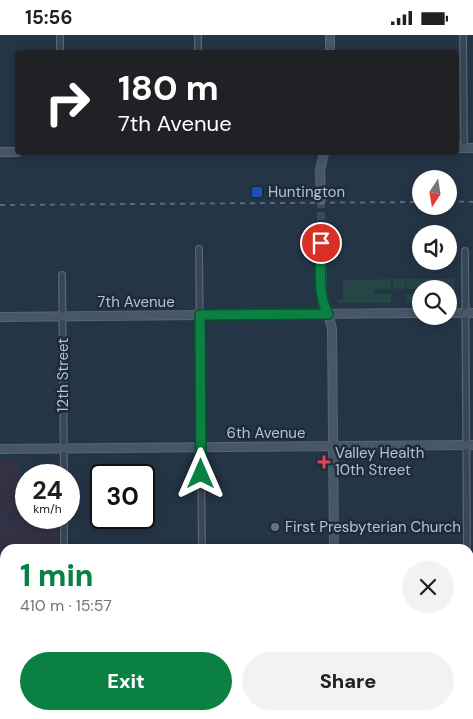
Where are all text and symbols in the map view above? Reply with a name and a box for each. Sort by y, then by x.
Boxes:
text: 15:56 [25,5,72,30]
text: 180 m [118,65,219,111]
icon: right [35,70,100,135]
text: 7th Avenue [118,109,232,138]
north arrow [412,170,458,215]
map controls [412,170,457,325]
place label: Huntington [268,182,345,202]
marker: Huntington [250,185,264,199]
pin [300,222,342,264]
button: sound [412,225,457,270]
icon: arrive [307,229,335,257]
button: search [412,280,457,325]
street label: 7th Avenue [97,292,175,312]
street label: 12th Street [53,338,73,412]
street label: 6th Avenue [227,423,305,443]
place label: Valley Health 10th Street [335,443,424,480]
position arrow [174,447,226,499]
marker: Valley Health 10th Street [317,455,331,469]
speed limit sign: 30 [90,464,155,529]
text: 24 [32,474,63,507]
text: km/h [33,501,62,517]
place label: First Presbyterian Church [285,517,461,537]
marker: First Presbyterian Church [269,521,281,533]
text: 1 min [20,556,93,595]
button: close [402,561,454,613]
text: 410 m · 15:57 [20,595,112,616]
button: Exit [20,652,232,710]
button: Share [242,652,454,710]

